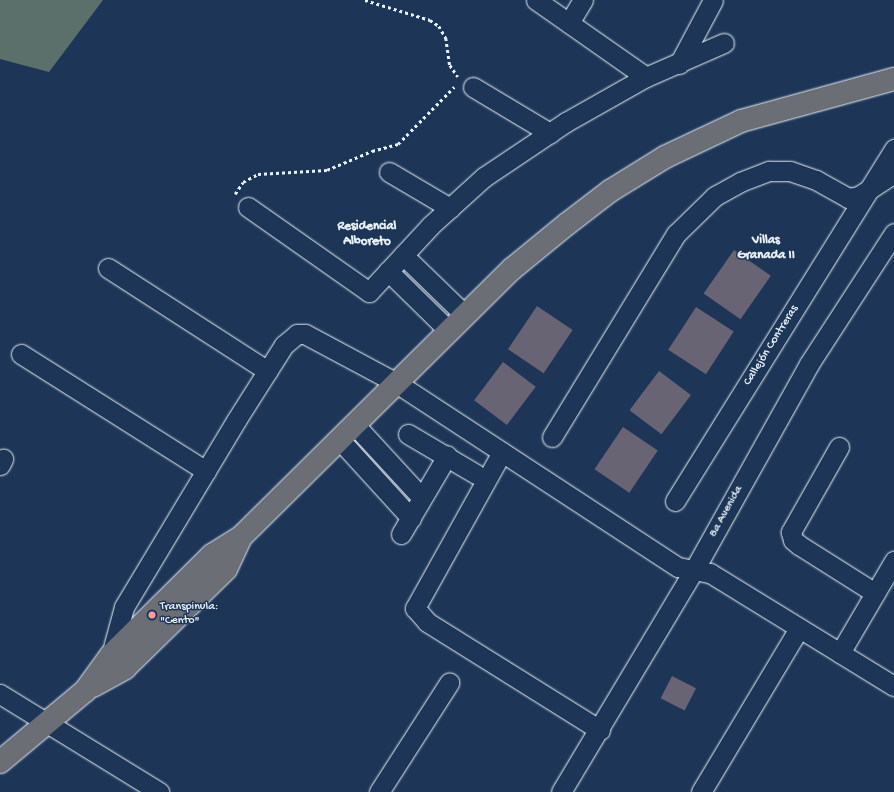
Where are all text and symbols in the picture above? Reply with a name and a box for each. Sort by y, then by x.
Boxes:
district label: Residencial Alboreto [338,220,396,251]
district label: Villas Granada II [737,234,795,265]
street label: Callejón Contreras [742,303,802,389]
street label: 8a Avenida [707,484,747,540]
place label: Transpinula: "Cento" [160,601,219,629]
marker: Transpinula: "Cento" [147,610,157,620]

